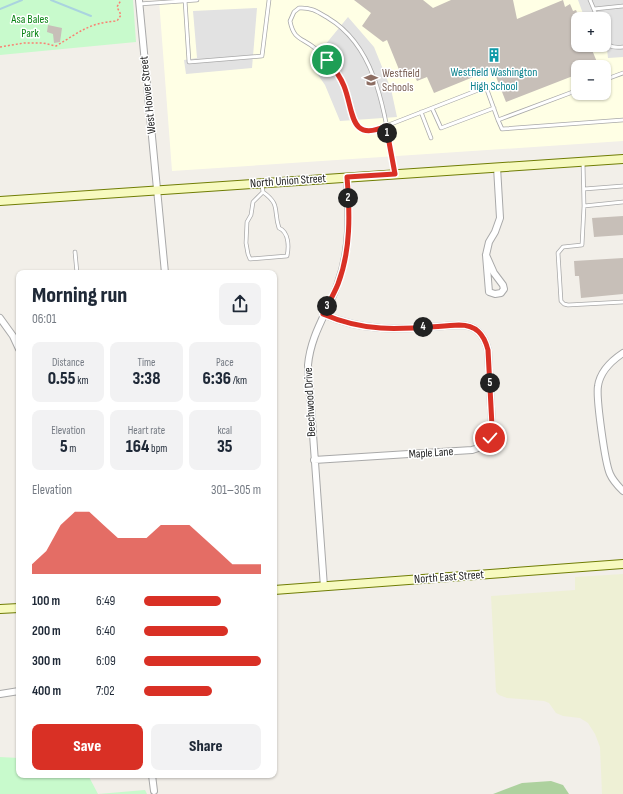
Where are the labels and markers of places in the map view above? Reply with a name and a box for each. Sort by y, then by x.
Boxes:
pin [310,43,344,77]
building icon: Westfield Washington High School [486,47,502,63]
place label: Westfield Washington High School [451,65,537,94]
place label: Westfield Schools [382,66,420,95]
school or university icon: Westfield Schools [363,72,379,88]
pin: 1 [377,123,397,143]
pin: 2 [338,188,358,208]
pin: 3 [317,296,337,316]
pin: 4 [413,317,433,337]
pin: 5 [480,373,500,393]
pin [473,421,507,455]

